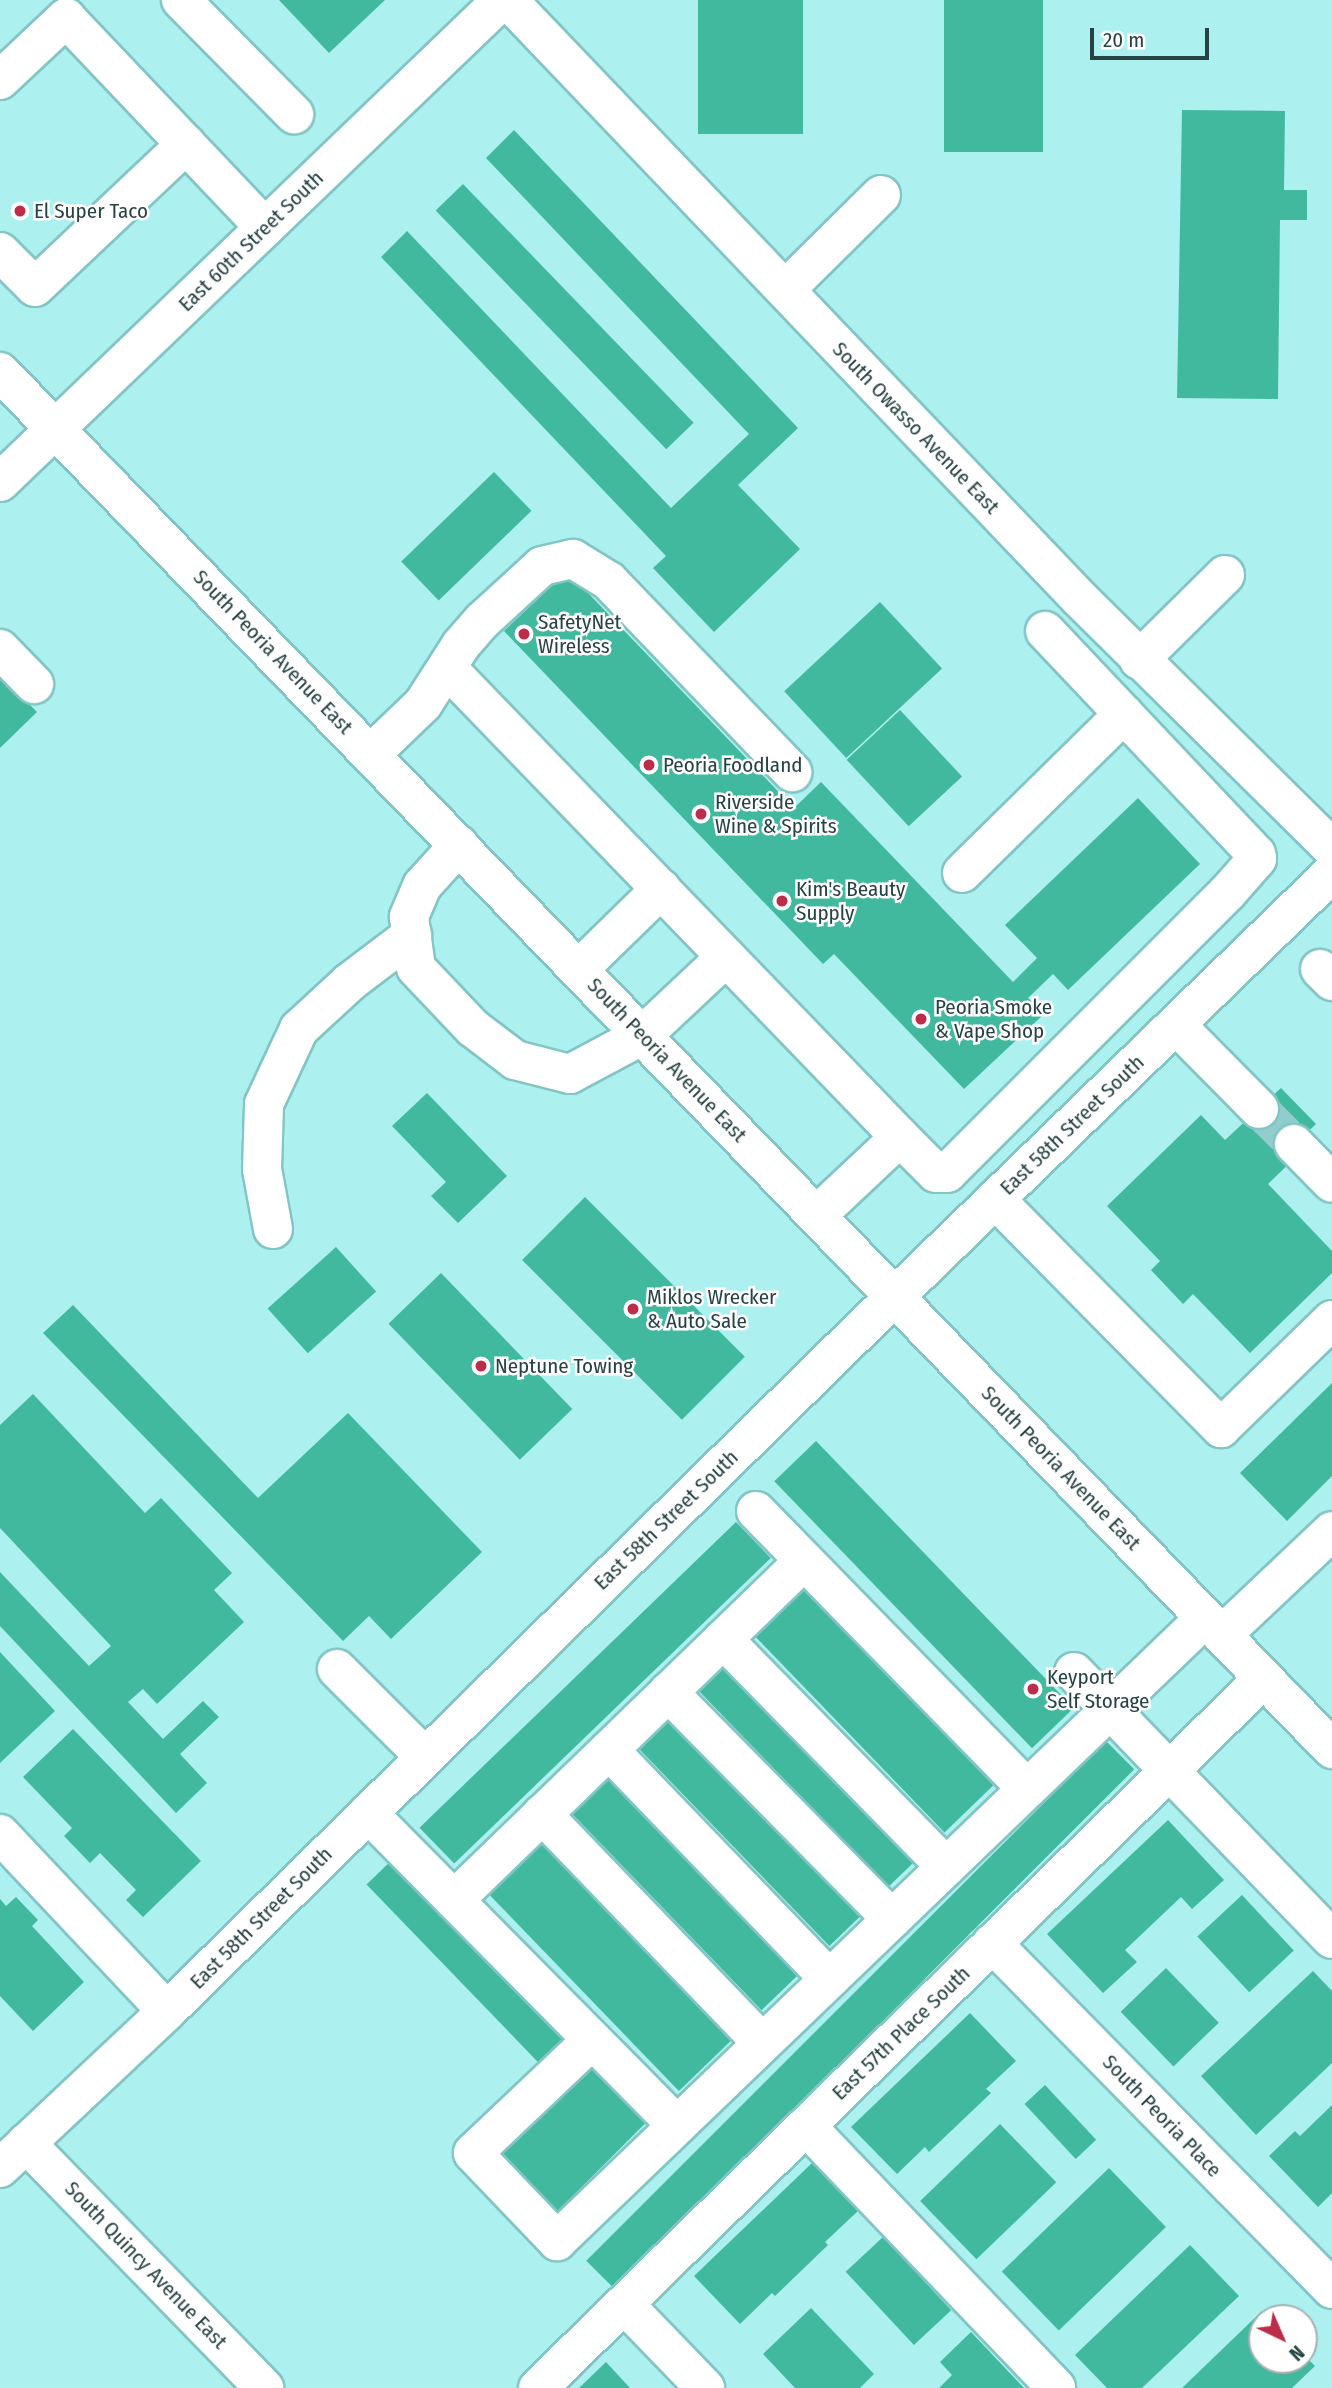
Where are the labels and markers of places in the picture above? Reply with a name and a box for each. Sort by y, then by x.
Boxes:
place label: El Super Taco [34,198,148,224]
marker: El Super Taco [12,203,28,219]
place label: SafetyNet Wireless [538,609,621,659]
marker: SafetyNet Wireless [516,626,532,642]
place label: Peoria Foodland [663,752,802,778]
marker: Peoria Foodland [641,757,657,773]
place label: Riverside Wine & Spirits [715,789,837,839]
marker: Riverside Wine & Spirits [693,806,709,822]
place label: Kim's Beauty Supply [796,876,905,926]
marker: Kim's Beauty Supply [774,893,790,909]
place label: Peoria Smoke & Vape Shop [935,994,1052,1044]
marker: Peoria Smoke & Vape Shop [913,1011,929,1027]
place label: Miklos Wrecker & Auto Sale [647,1284,776,1334]
marker: Miklos Wrecker & Auto Sale [625,1301,641,1317]
place label: Neptune Towing [495,1353,633,1379]
marker: Neptune Towing [473,1358,489,1374]
place label: Keyport Self Storage [1047,1664,1149,1714]
marker: Keyport Self Storage [1025,1681,1041,1697]

